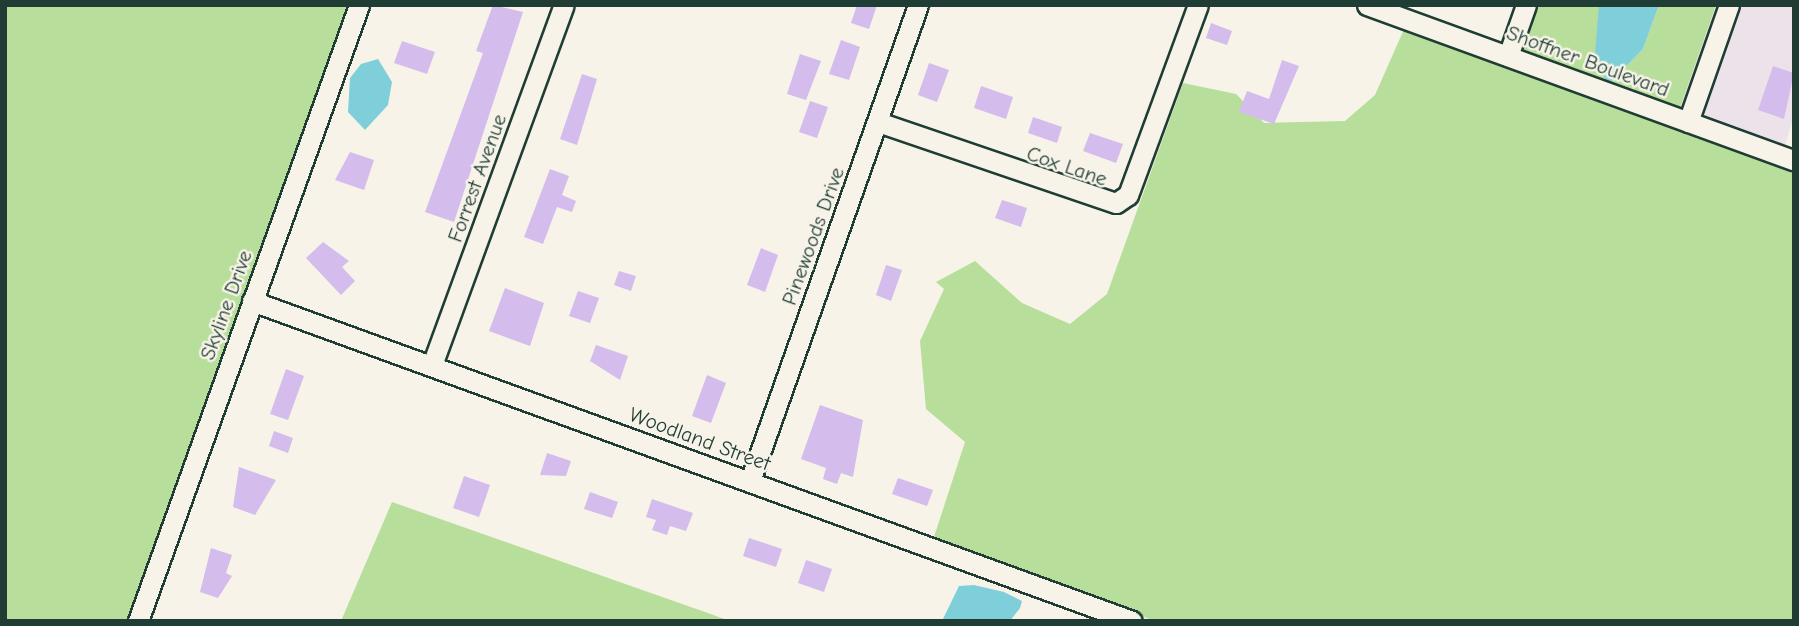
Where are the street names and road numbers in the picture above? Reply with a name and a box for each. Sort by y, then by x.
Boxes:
street label: Shoffner Boulevard [1503,20,1673,102]
street label: Forrest Avenue [442,110,512,246]
street label: Cox Lane [1023,140,1111,192]
street label: Pinewoods Drive [776,164,850,308]
street label: Skyline Drive [195,247,257,363]
street label: Woodland Street [626,402,774,476]

